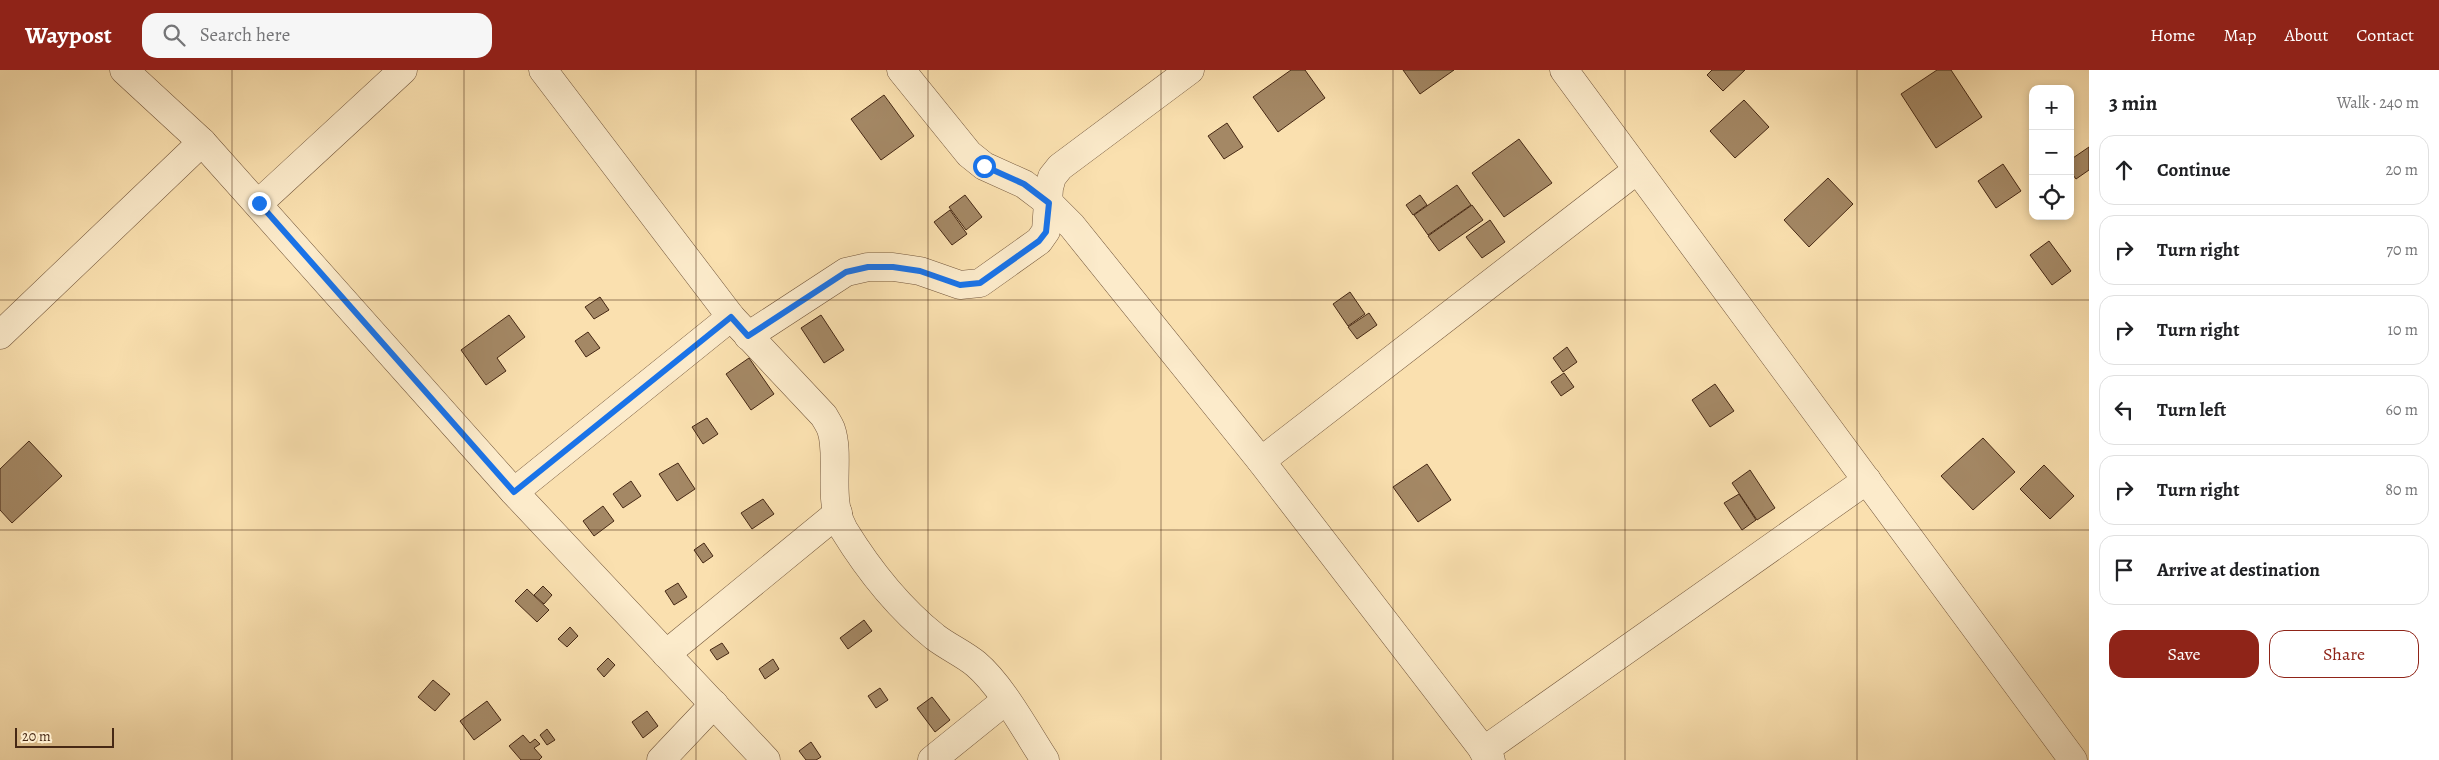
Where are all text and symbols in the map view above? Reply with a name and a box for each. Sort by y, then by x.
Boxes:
search box [142,13,492,58]
text: Waypost [25,19,112,51]
icon: search [160,21,188,49]
text: Search here [200,22,290,48]
text: Home [2150,23,2195,47]
text: Map [2223,23,2256,47]
text: About [2284,23,2328,47]
text: Contact [2356,23,2414,47]
map controls [2029,85,2074,220]
button: + [2029,85,2074,130]
text: 3 min [2109,89,2157,117]
text: Walk · 240 m [2337,92,2419,114]
button: − [2029,130,2074,175]
route start [973,155,996,178]
icon: ahead [2110,156,2138,184]
text: Continue [2157,157,2231,183]
text: 20 m [2385,159,2418,181]
button: locate [2029,175,2074,220]
route end [248,192,271,215]
icon: right [2110,236,2138,264]
text: Turn right [2157,237,2239,263]
text: 70 m [2386,239,2418,261]
icon: right [2110,316,2138,344]
text: Turn right [2157,317,2239,343]
text: 10 m [2388,319,2418,341]
icon: left [2110,396,2138,424]
text: Turn left [2157,397,2226,423]
text: 60 m [2386,399,2418,421]
icon: right [2110,476,2138,504]
text: Turn right [2157,477,2239,503]
text: 80 m [2385,479,2418,501]
icon: arrive [2110,556,2138,584]
text: Arrive at destination [2157,557,2320,583]
button: Save [2109,630,2259,678]
button: Share [2269,630,2419,678]
scale bar [15,725,114,748]
text: 20 m [22,727,51,746]

